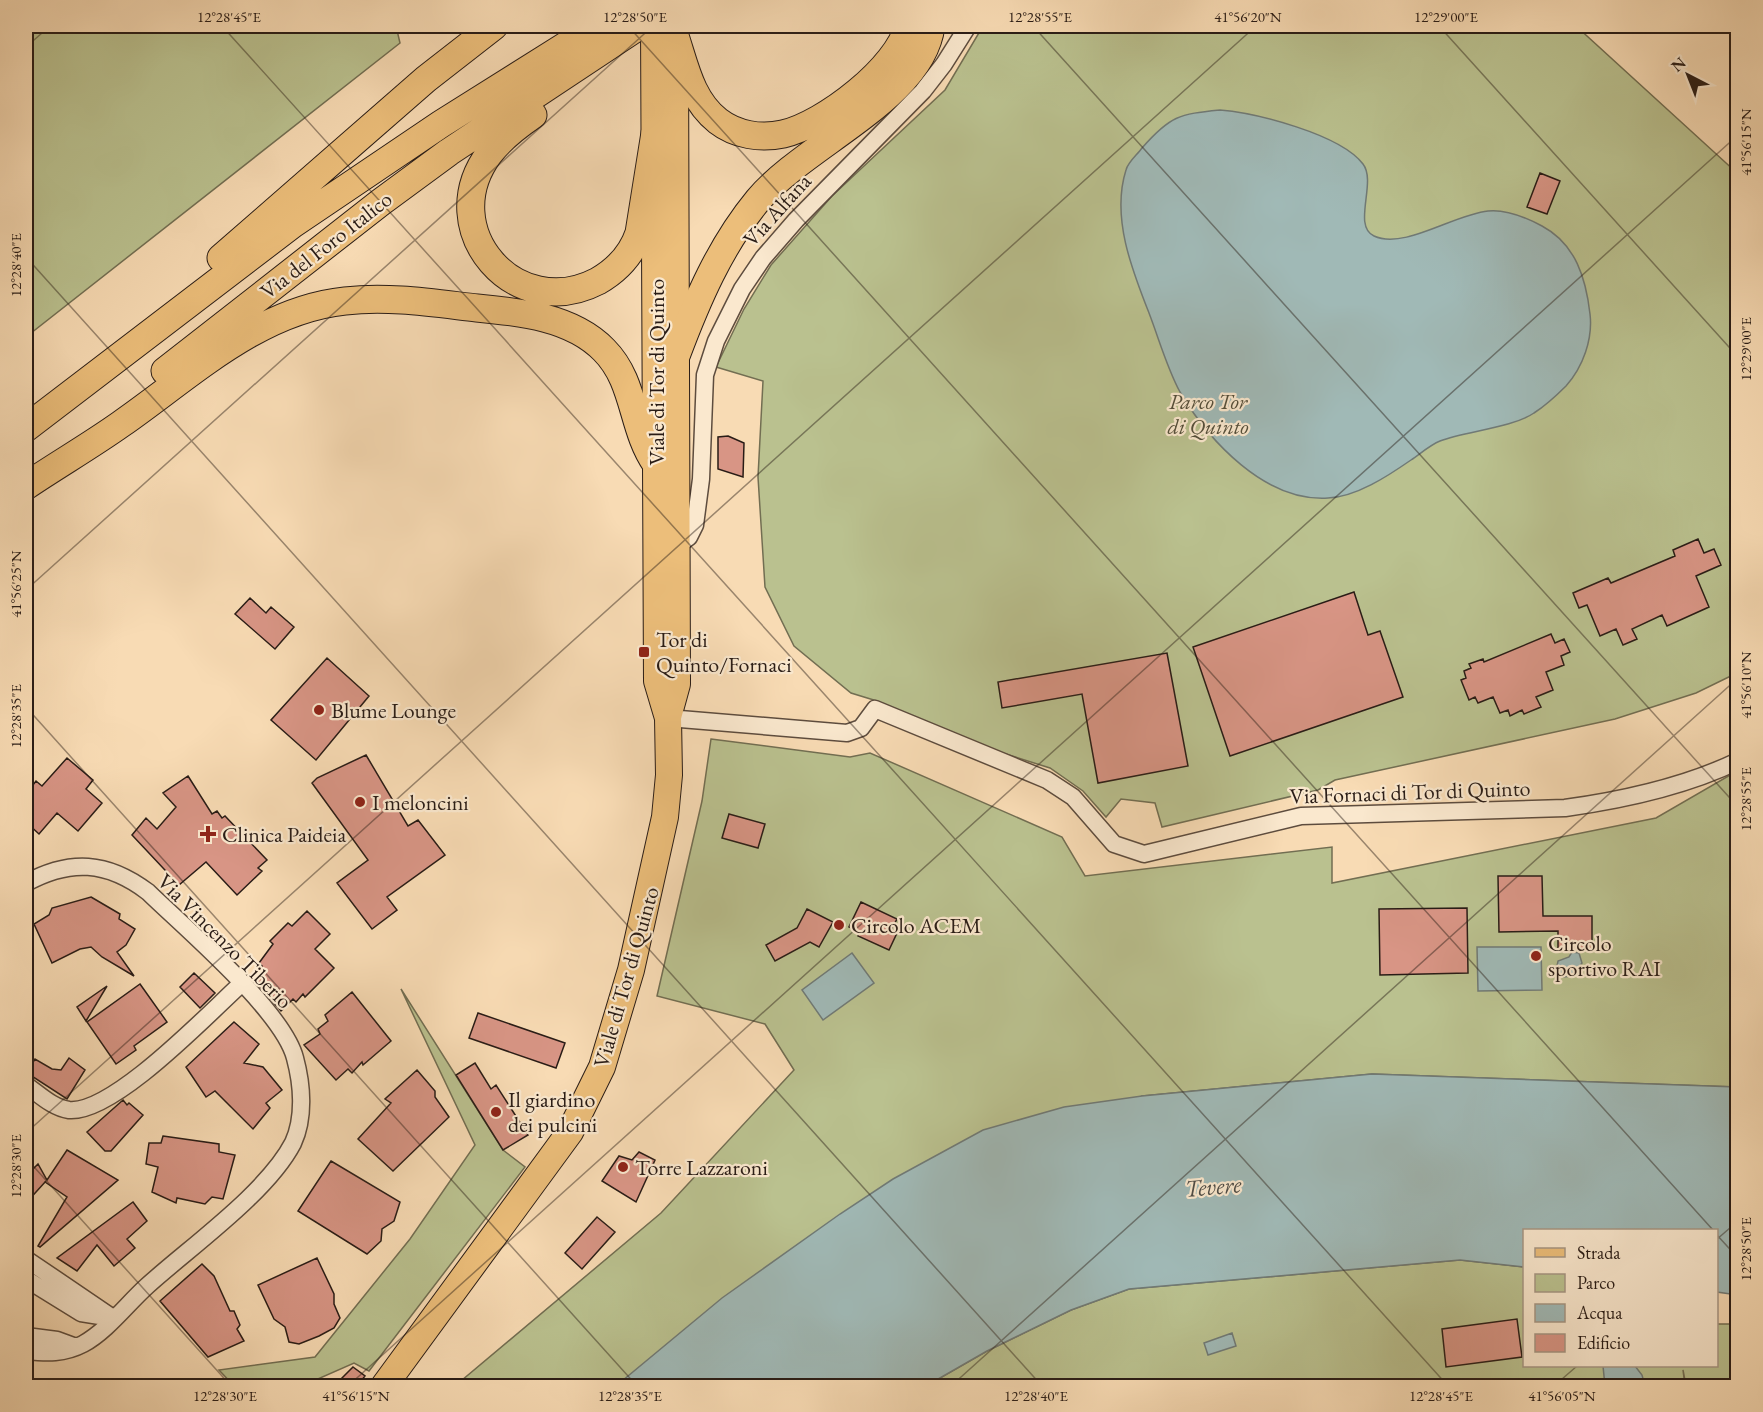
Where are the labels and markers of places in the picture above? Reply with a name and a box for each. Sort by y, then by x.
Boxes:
place label: Tor di Quinto/Fornaci [656,625,792,679]
marker: Tor di Quinto/Fornaci [637,645,651,659]
place label: Blume Lounge [331,696,456,725]
marker: Blume Lounge [312,703,326,717]
place label: I meloncini [372,788,469,817]
marker: I meloncini [353,795,367,809]
place label: Clinica Paideia [222,820,346,849]
marker: Clinica Paideia [199,825,217,843]
place label: Circolo ACEM [851,911,982,940]
marker: Circolo ACEM [832,918,846,932]
place label: Circolo sportivo RAI [1548,929,1661,983]
marker: Circolo sportivo RAI [1529,949,1543,963]
place label: Il giardino dei pulcini [508,1085,597,1139]
marker: Il giardino dei pulcini [489,1105,503,1119]
place label: Torre Lazzaroni [635,1153,768,1182]
marker: Torre Lazzaroni [616,1160,630,1174]

